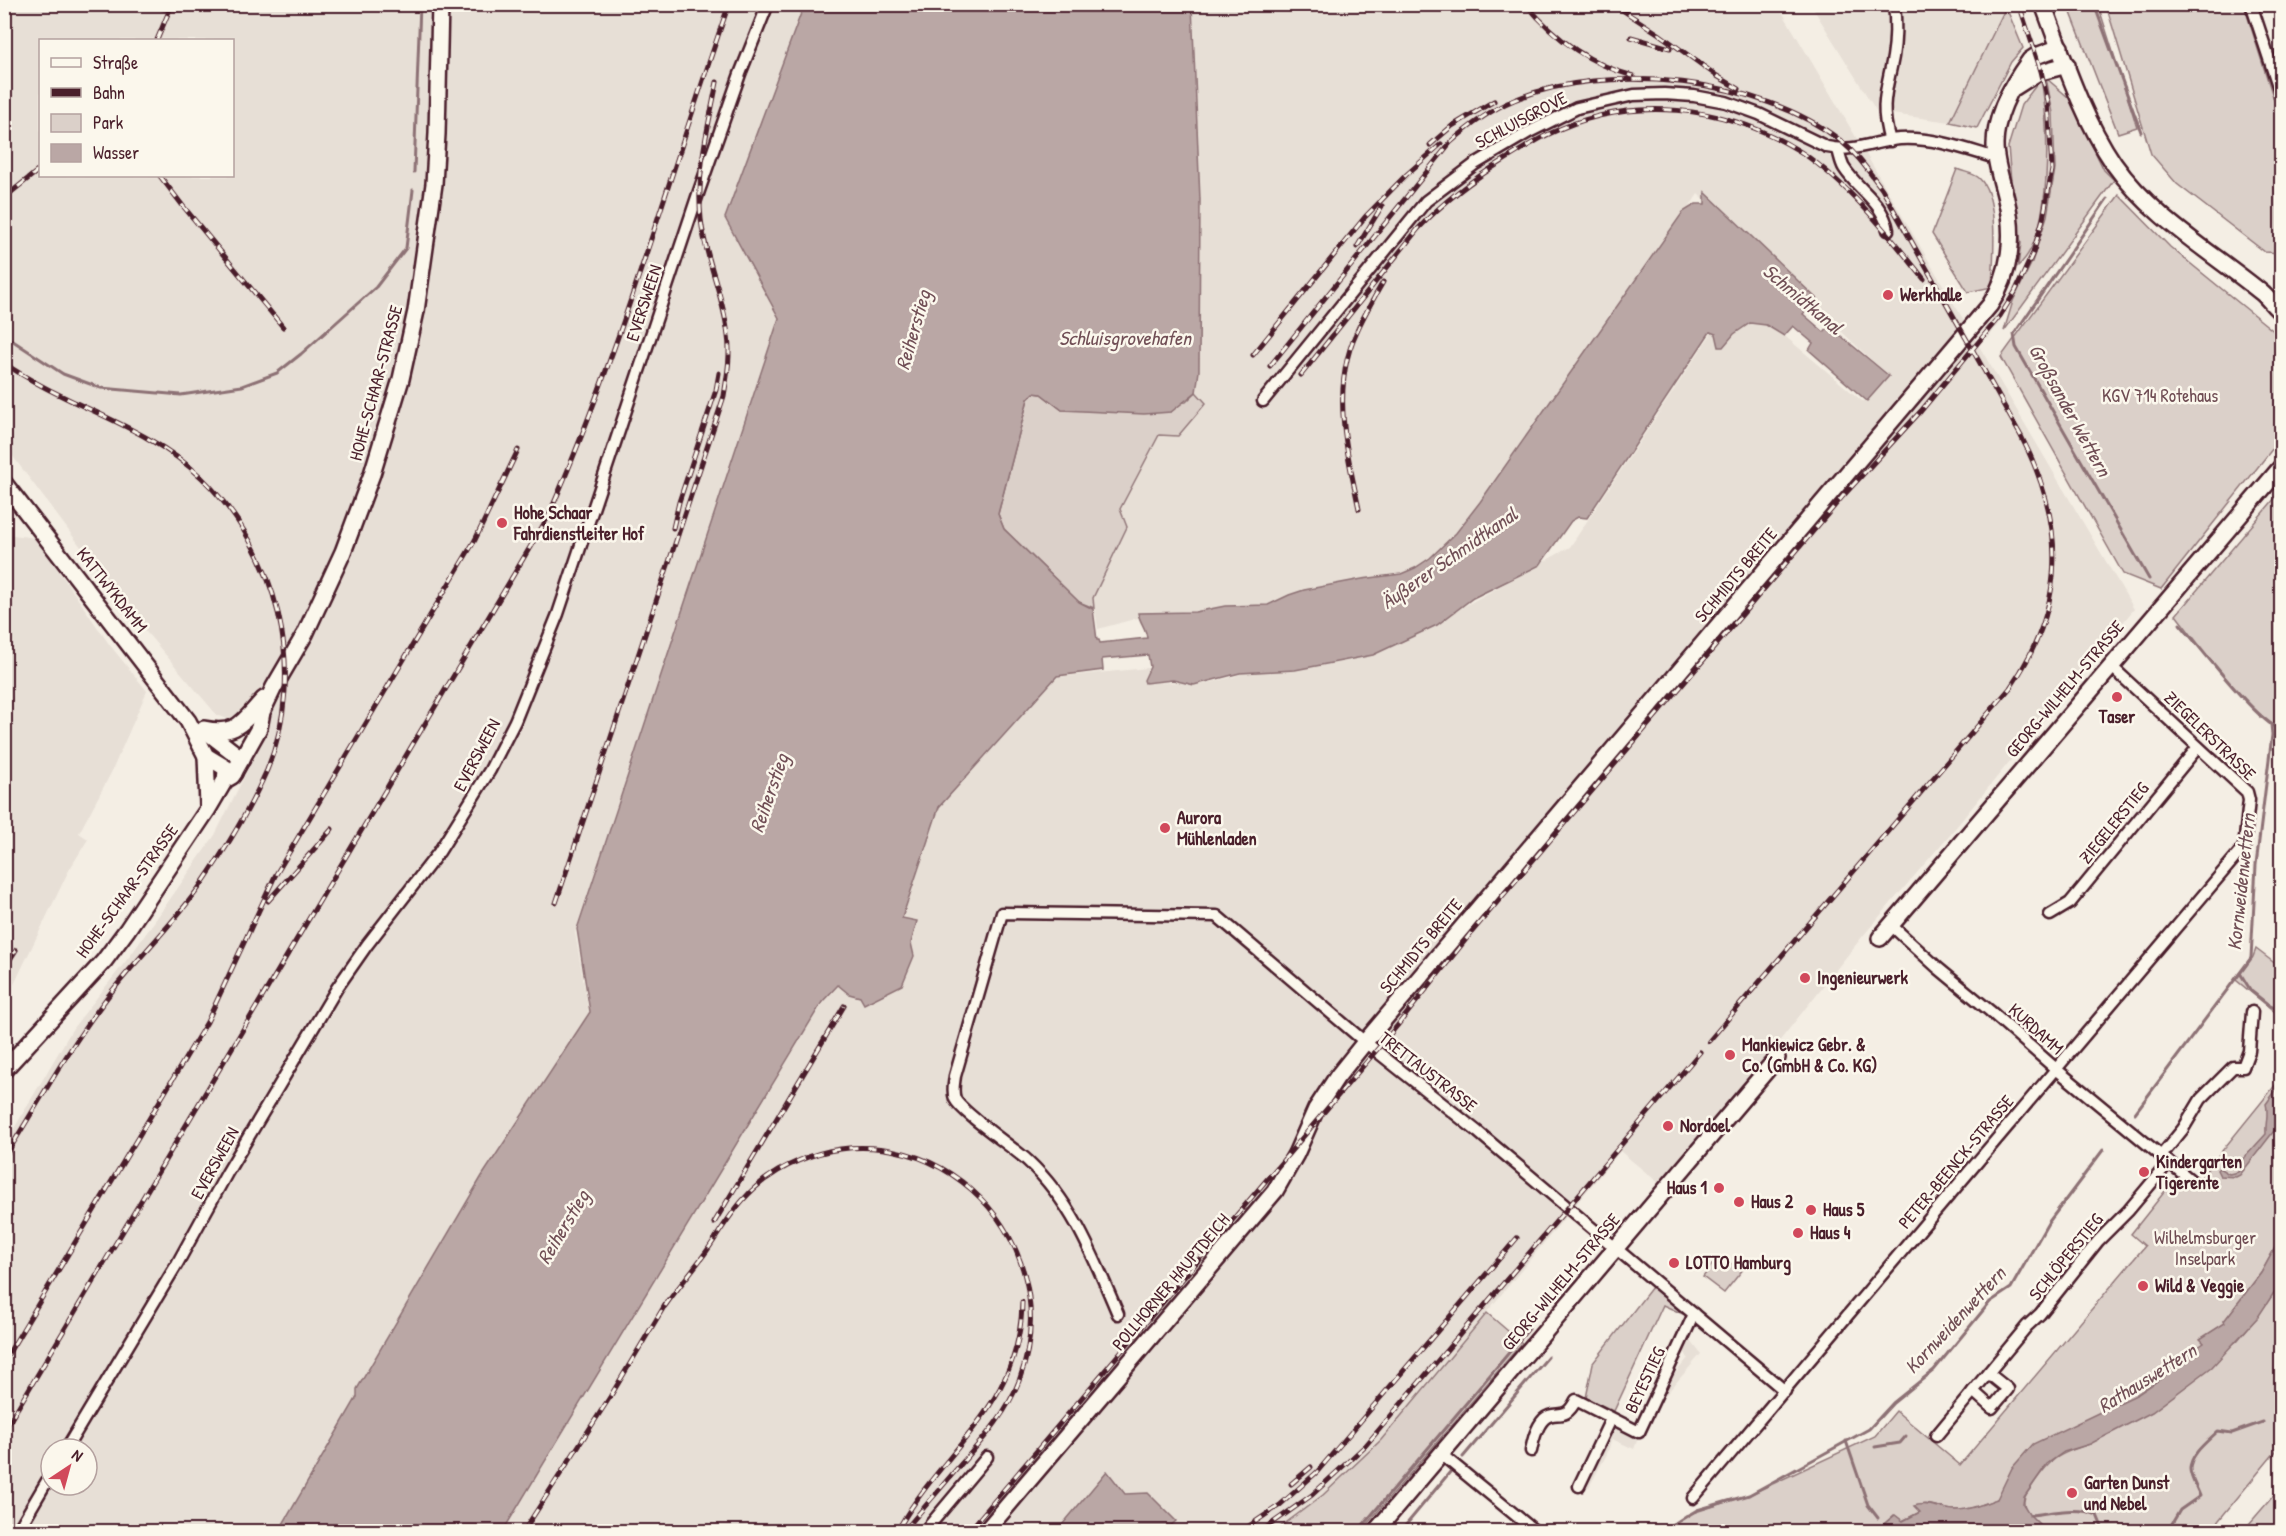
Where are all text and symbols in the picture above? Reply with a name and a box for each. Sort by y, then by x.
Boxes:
legend [39,39,234,177]
text: Straße [93,50,138,75]
text: Bahn [93,80,125,105]
street label: SCHLUISGROVE [1471,85,1571,154]
text: Park [93,110,124,135]
text: Wasser [93,140,139,165]
water label: Schmidtkanal [1758,257,1850,341]
street label: EVERSWEEN [619,261,668,344]
place label: Werkhalle [1900,282,1963,307]
water label: Reiherstieg [888,286,938,373]
marker: Werkhalle [1881,288,1895,302]
street label: HOHE-SCHAAR-STRASSE [343,302,408,463]
water label: Schluisgrovehafen [1059,324,1193,352]
water label: Großsander Wettern [2022,339,2119,483]
park label: KGV 714 Rotehaus [2102,383,2218,408]
water label: Äußerer Schmidtkanal [1375,499,1524,616]
place label: Hohe Schaar Fahrdienstleiter Hof [513,500,645,546]
marker: Hohe Schaar Fahrdienstleiter Hof [495,516,509,530]
street label: SCHMIDTS BREITE [1689,522,1783,627]
street label: KATTWYKDAMM [71,542,154,638]
street label: GEORG-WILHELM-STRASSE [2000,615,2129,763]
street label: ZIEGELERSTRASSE [2159,685,2262,786]
marker: Taser [2110,690,2124,704]
place label: Taser [2098,704,2135,729]
street label: EVERSWEEN [447,714,506,796]
water label: Reiherstieg [742,749,796,836]
street label: ZIEGELERSTIEG [2073,776,2154,869]
place label: Aurora Mühlenladen [1177,805,1257,851]
water label: Kornweidenwettern [2220,810,2261,952]
street label: HOHE-SCHAAR-STRASSE [70,819,184,963]
marker: Aurora Mühlenladen [1158,821,1172,835]
street label: SCHMIDTS BREITE [1374,893,1468,998]
place label: Ingenieurwerk [1817,965,1908,991]
marker: Ingenieurwerk [1798,971,1812,985]
street label: KURDAMM [2003,997,2069,1060]
street label: TRETTAUSTRASSE [1374,1025,1483,1118]
place label: Mankiewicz Gebr. & Co. (GmbH & Co. KG) [1742,1032,1877,1078]
marker: Mankiewicz Gebr. & Co. (GmbH & Co. KG) [1723,1048,1737,1062]
street label: PETER-BEENCK-STRASSE [1892,1089,2019,1234]
place label: Nordoel [1680,1113,1731,1138]
marker: Nordoel [1661,1119,1675,1133]
street label: EVERSWEEN [184,1122,245,1203]
place label: Kindergarten Tigerente [2155,1149,2242,1196]
marker: Kindergarten Tigerente [2137,1165,2151,1179]
place label: Haus 1 [1667,1175,1707,1200]
marker: Haus 1 [1712,1181,1726,1195]
water label: Reiherstieg [530,1184,597,1269]
place label: Haus 2 [1751,1189,1794,1214]
marker: Haus 2 [1732,1195,1746,1209]
place label: Haus 5 [1823,1197,1865,1222]
marker: Haus 5 [1804,1203,1818,1217]
street label: POLLHORNER HAUPTDEICH [1106,1208,1235,1355]
street label: GEORG-WILHELM-STRASSE [1496,1208,1625,1356]
street label: SCHLÖPERSTIEG [2023,1208,2109,1306]
place label: Haus 4 [1810,1220,1851,1245]
park label: Wilhelmsburger Inselpark [2154,1225,2256,1271]
marker: Haus 4 [1791,1226,1805,1240]
place label: LOTTO Hamburg [1686,1250,1791,1276]
marker: LOTTO Hamburg [1667,1256,1681,1270]
water label: Kornweidenwettern [1898,1259,2013,1379]
place label: Wild & Veggie [2155,1273,2245,1299]
marker: Wild & Veggie [2136,1279,2150,1293]
water label: Rathauswettern [2092,1336,2203,1419]
street label: BEYESTIEG [1618,1342,1671,1417]
north arrow [39,1437,99,1497]
text: N [68,1443,88,1467]
place label: Garten Dunst und Nebel [2084,1470,2170,1516]
marker: Garten Dunst und Nebel [2065,1486,2079,1500]

